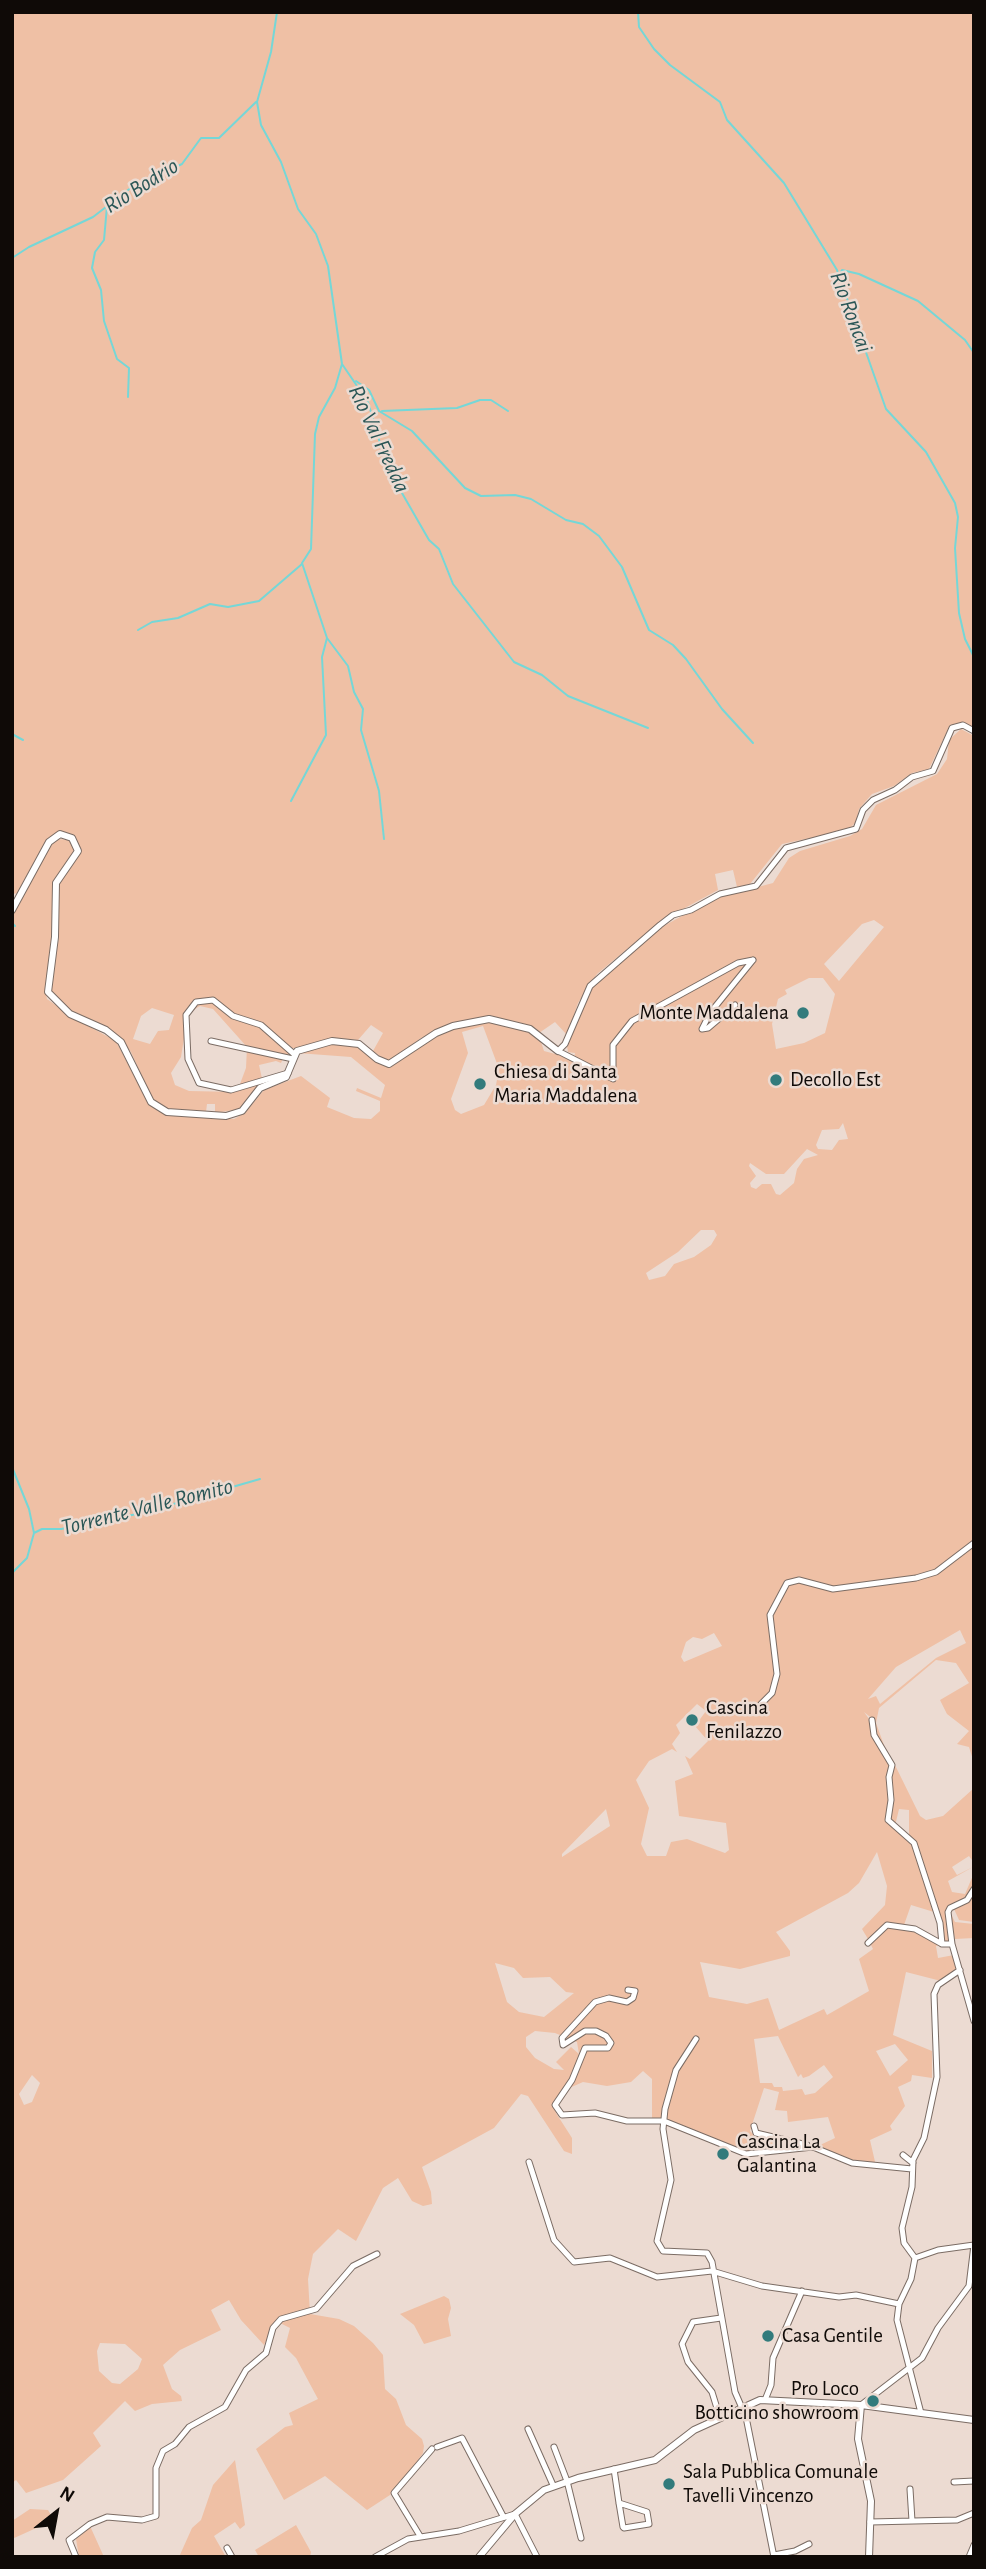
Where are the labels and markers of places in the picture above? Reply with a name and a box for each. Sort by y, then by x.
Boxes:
place label: Monte Maddalena [639,1000,789,1026]
marker: Monte Maddalena [795,1005,811,1021]
place label: Chiesa di Santa Maria Maddalena [494,1059,638,1109]
place label: Decollo Est [790,1067,880,1093]
marker: Decollo Est [768,1072,784,1088]
marker: Chiesa di Santa Maria Maddalena [472,1076,488,1092]
place label: Cascina Fenilazzo [706,1695,782,1745]
marker: Cascina Fenilazzo [684,1712,700,1728]
place label: Cascina La Galantina [737,2129,821,2179]
marker: Cascina La Galantina [715,2146,731,2162]
place label: Casa Gentile [782,2323,883,2349]
marker: Casa Gentile [760,2328,776,2344]
place label: Pro Loco Botticino showroom [695,2376,859,2426]
marker: Pro Loco Botticino showroom [865,2393,881,2409]
place label: Sala Pubblica Comunale Tavelli Vincenzo [683,2459,878,2509]
marker: Sala Pubblica Comunale Tavelli Vincenzo [661,2476,677,2492]

